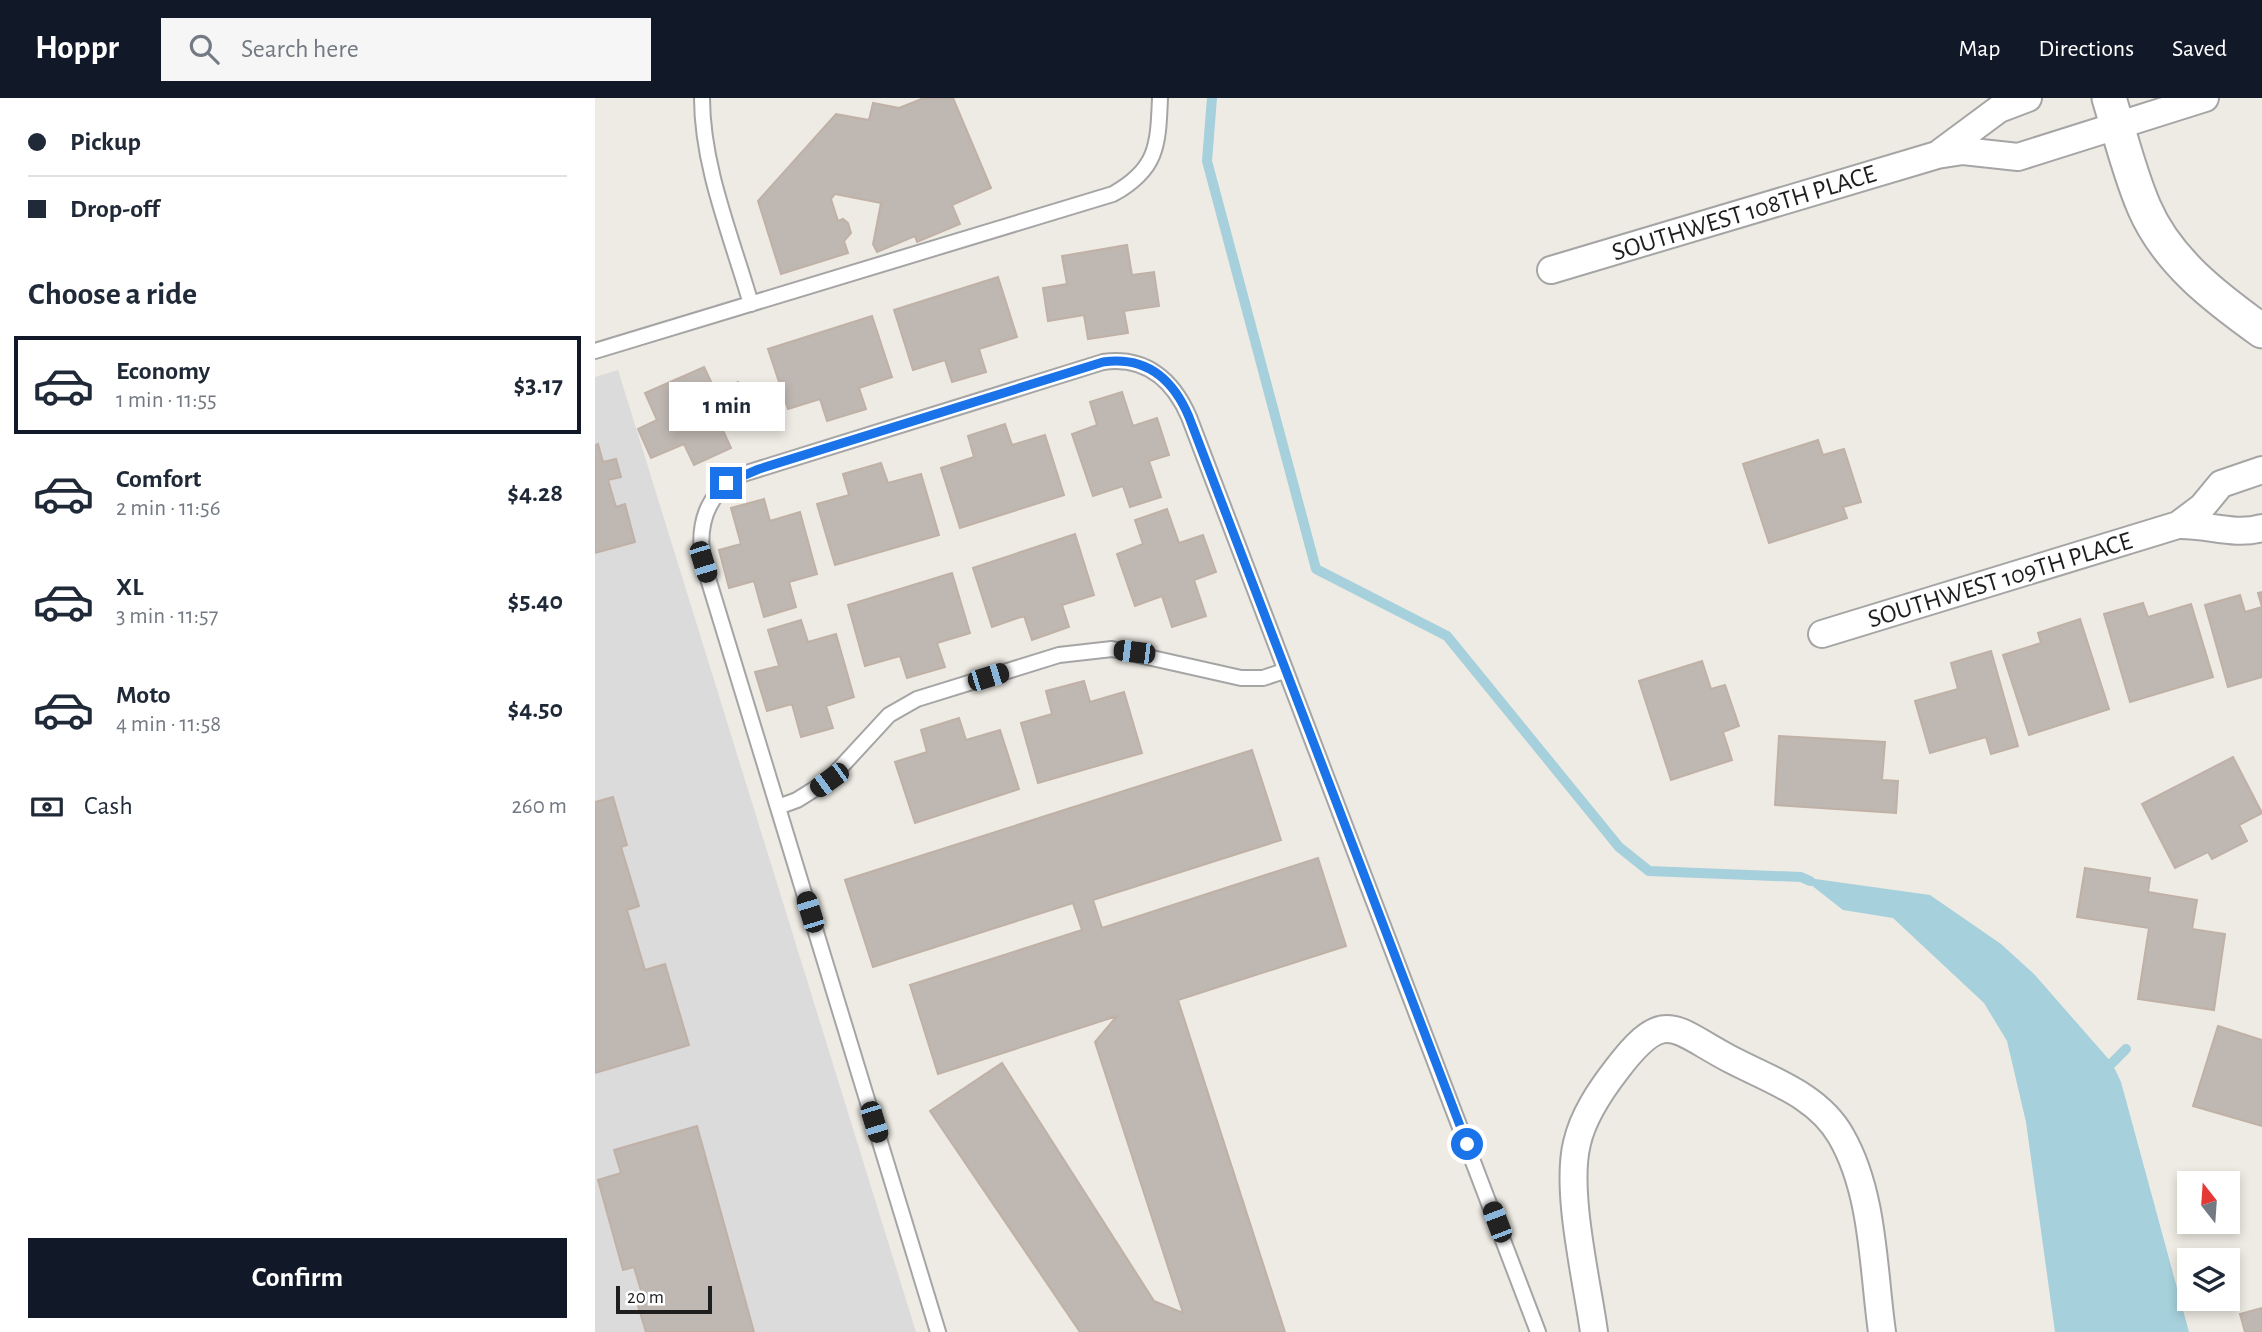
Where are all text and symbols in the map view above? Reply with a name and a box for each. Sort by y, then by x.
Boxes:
search box [161,18,651,81]
icon: search [185,30,223,68]
text: Hoppr [35,32,119,65]
text: Search here [241,36,359,62]
text: Map [1958,37,2000,61]
text: Directions [2038,37,2134,61]
text: Saved [2172,37,2227,61]
text: Pickup [70,129,141,155]
street label: SOUTHWEST 108TH PLACE [1609,160,1879,266]
text: Drop-off [70,196,159,222]
text: Choose a ride [28,278,197,310]
icon: car [32,354,95,417]
text: Economy [116,358,210,384]
text: $3.17 [514,372,563,398]
callout: 1 min [668,382,784,430]
text: 1 min · 11:55 [116,389,217,412]
text: 1 min [703,395,751,418]
icon: car [32,462,95,525]
text: Comfort [116,466,201,492]
route end [710,467,742,499]
text: $4.28 [507,480,563,506]
text: 2 min · 11:56 [116,497,220,520]
street label: SOUTHWEST 109TH PLACE [1865,527,2135,633]
car [687,539,720,585]
icon: car [32,570,95,633]
text: XL [116,574,143,600]
text: $5.40 [507,588,563,614]
text: 3 min · 11:57 [116,605,218,628]
car [1112,639,1157,665]
car [965,661,1012,693]
icon: car [32,678,95,741]
text: Moto [116,682,171,708]
text: $4.50 [507,696,563,722]
text: 4 min · 11:58 [116,713,221,736]
car [806,759,853,801]
icon: cash [28,788,66,826]
text: Cash [84,793,133,819]
text: 260 m [511,795,567,818]
car [794,889,827,935]
car [858,1099,891,1145]
route start [1451,1128,1483,1160]
north arrow [2177,1171,2240,1234]
map controls [2177,1171,2240,1311]
car [1480,1199,1515,1245]
button: Confirm [28,1238,567,1318]
button: layers [2177,1248,2240,1311]
scale bar [616,1283,712,1315]
text: 20 m [627,1288,664,1307]

